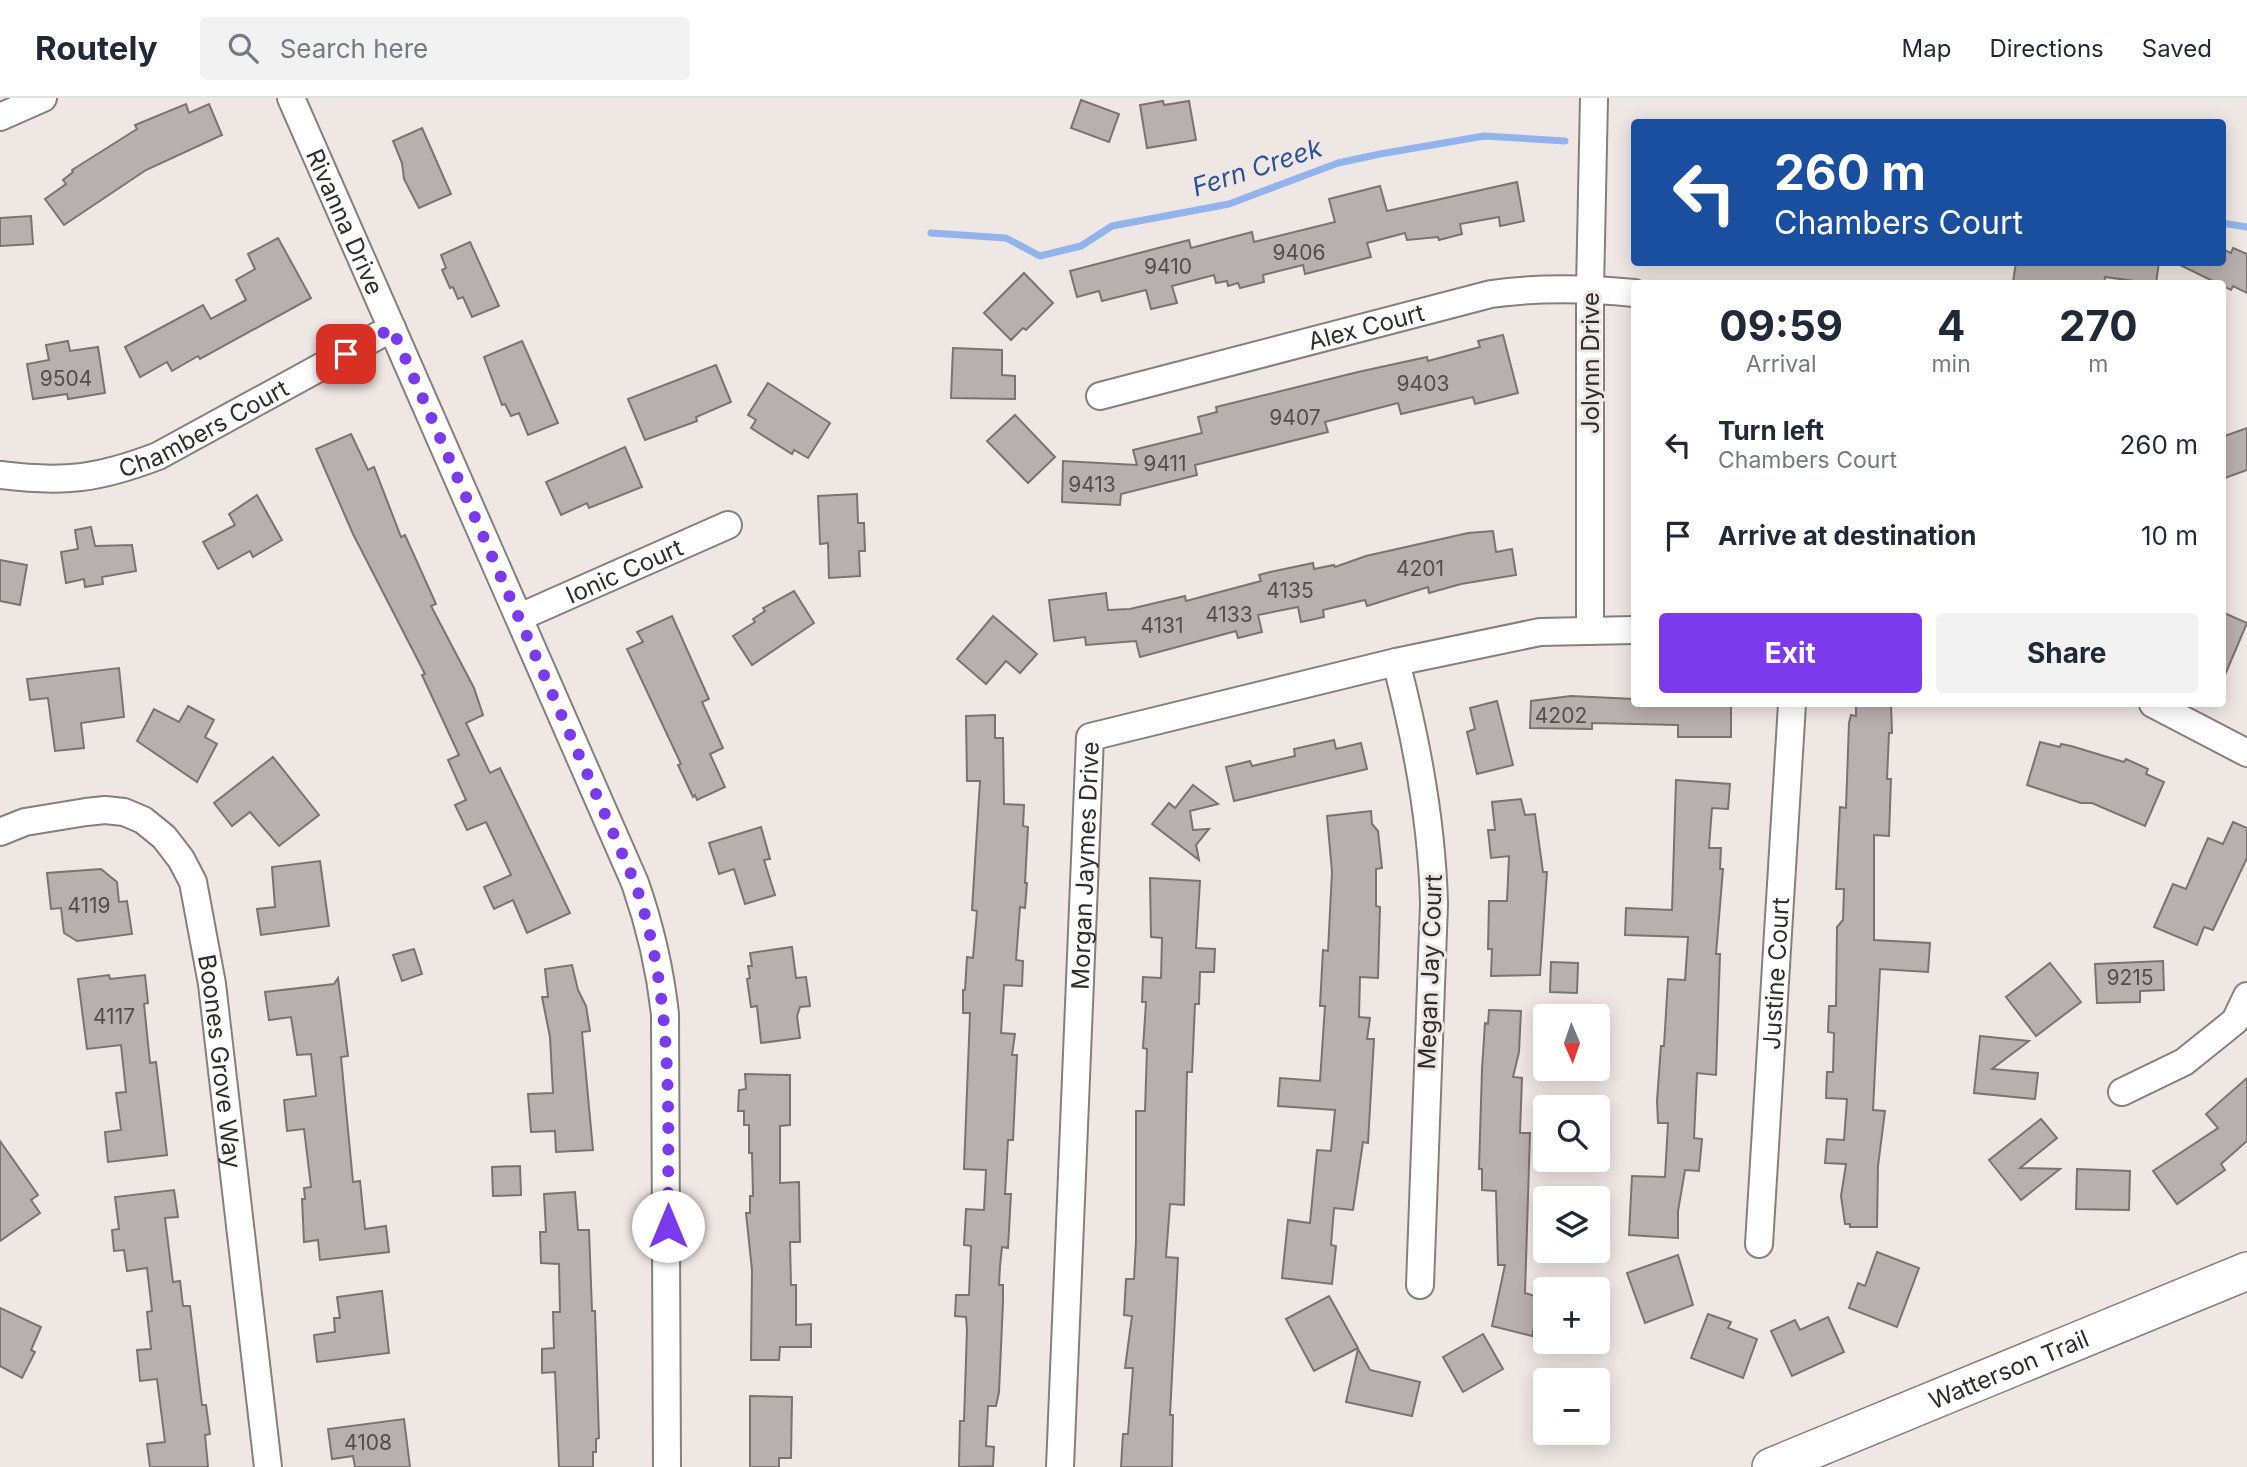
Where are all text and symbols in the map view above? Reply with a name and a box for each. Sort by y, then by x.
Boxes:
search box [200,17,690,80]
text: Routely [35,28,158,68]
icon: search [224,29,262,67]
text: Search here [280,33,428,64]
text: Map [1902,34,1951,63]
text: Directions [1989,34,2104,63]
text: Saved [2142,34,2212,63]
water label: Fern Creek [1188,131,1327,203]
text: 260 m [1774,143,1926,202]
street label: Rivanna Drive [301,144,390,299]
icon: left [1659,147,1750,238]
text: Chambers Court [1774,203,2023,242]
house number: 9406 [1273,240,1325,265]
house number: 9410 [1144,254,1192,279]
street label: Jolynn Drive [1576,292,1605,434]
street label: Alex Court [1305,297,1428,356]
text: 09:59 [1719,300,1843,351]
text: 4 [1937,300,1965,351]
text: 270 [2059,300,2138,351]
pin [316,324,376,384]
icon: arrive [327,335,365,373]
text: Arrival [1746,350,1817,378]
text: min [1931,350,1971,378]
text: m [2088,350,2108,378]
house number: 9504 [40,366,92,391]
house number: 9403 [1397,371,1449,396]
street label: Chambers Court [115,373,293,483]
house number: 9407 [1269,405,1321,430]
text: Turn left [1718,415,1824,446]
icon: left [1659,426,1697,464]
text: 260 m [2120,429,2198,460]
text: Chambers Court [1718,446,1897,474]
house number: 9411 [1143,451,1187,476]
house number: 9413 [1068,472,1116,497]
icon: arrive [1659,517,1697,555]
text: Arrive at destination [1718,520,1977,551]
text: 10 m [2141,520,2198,551]
street label: Ionic Court [561,532,687,609]
house number: 4201 [1396,556,1444,581]
house number: 4135 [1266,578,1314,603]
house number: 4133 [1205,602,1253,627]
house number: 4131 [1140,613,1184,638]
button: Exit [1659,613,1922,693]
button: Share [1936,613,2198,693]
house number: 4202 [1535,703,1587,728]
street label: Morgan Jaymes Drive [1065,741,1104,990]
street label: Megan Jay Court [1412,874,1448,1070]
house number: 4119 [67,893,111,918]
street label: Justine Court [1756,896,1795,1051]
street label: Boones Grove Way [192,952,248,1170]
house number: 9215 [2106,965,2154,990]
house number: 4117 [93,1004,135,1029]
north arrow [1533,1004,1610,1082]
map controls [1533,1004,1610,1445]
button: search [1533,1095,1610,1172]
button: layers [1533,1186,1610,1263]
position arrow [631,1189,705,1263]
button: + [1533,1277,1610,1354]
street label: Watterson Trail [1924,1323,2093,1415]
button: − [1533,1368,1610,1445]
house number: 4108 [344,1430,392,1455]

